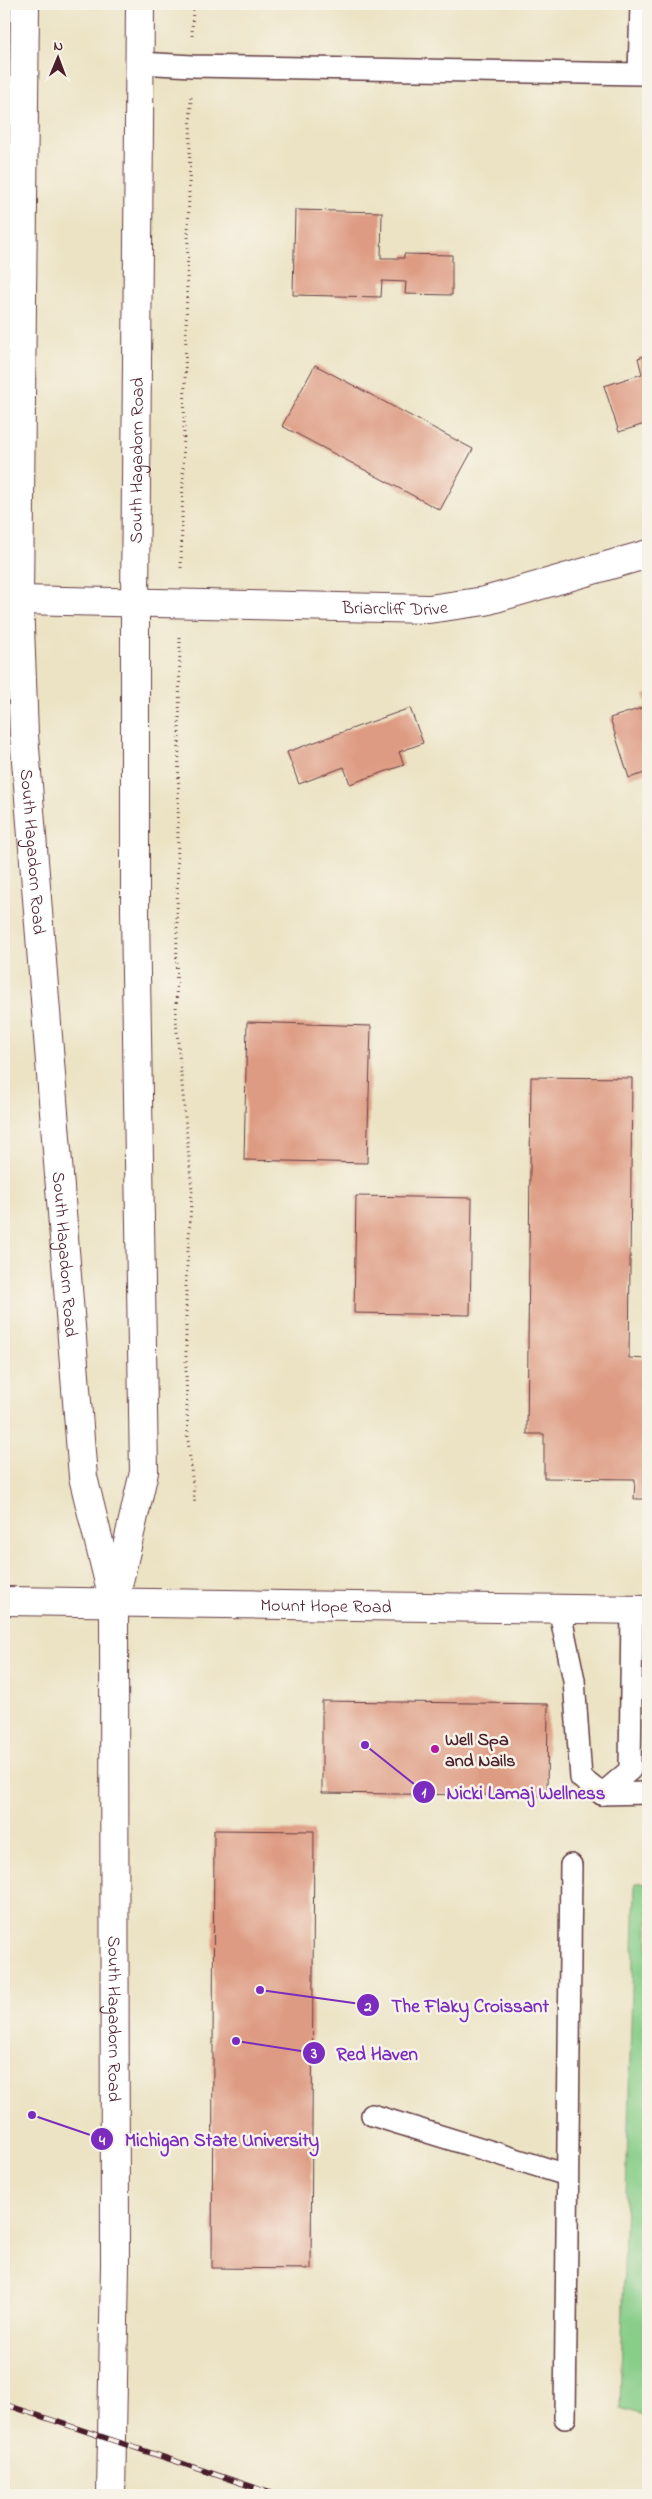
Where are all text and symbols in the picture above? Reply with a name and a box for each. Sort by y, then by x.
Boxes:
north arrow [32,32,82,82]
text: N [53,36,63,57]
street label: South Hagadorn Road [124,377,152,543]
street label: Briarcliff Drive [341,595,451,624]
street label: South Hagadorn Road [12,768,51,935]
street label: South Hagadorn Road [44,1171,83,1338]
street label: Mount Hope Road [260,1594,392,1621]
place label: Well Spa and Nails [445,1728,516,1775]
marker: Well Spa and Nails [429,1743,441,1755]
callout: Nicki Lamaj Wellness [411,1775,615,1809]
text: Nicki Lamaj Wellness [447,1781,606,1808]
text: 1 [422,1782,427,1804]
street label: South Hagadorn Road [99,1936,126,2102]
callout: The Flaky Croissant [356,1988,559,2022]
text: The Flaky Croissant [391,1994,549,2023]
text: 2 [363,1996,372,2018]
callout: Red Haven [301,2036,428,2070]
text: Red Haven [336,2042,418,2069]
text: 3 [310,2043,317,2065]
callout: Michigan State University [90,2122,329,2156]
text: Michigan State University [125,2128,320,2157]
text: 4 [98,2130,106,2152]

